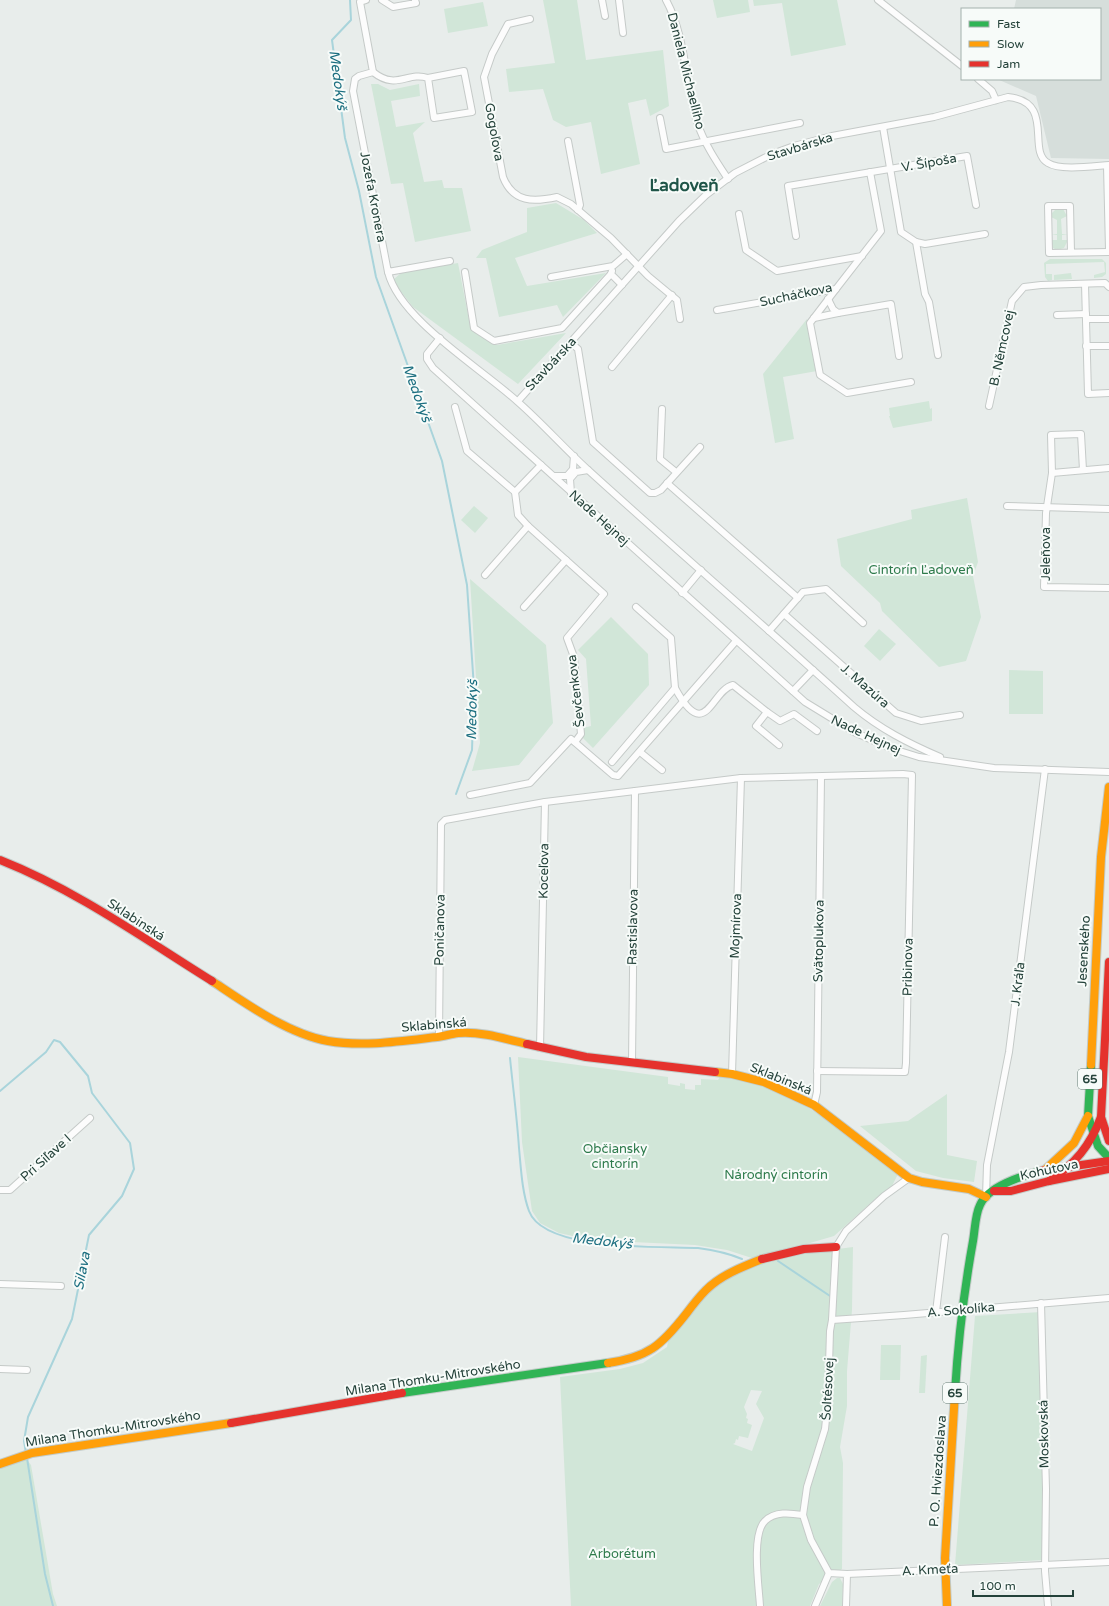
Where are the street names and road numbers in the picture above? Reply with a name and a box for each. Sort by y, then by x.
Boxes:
street label: Daniela Michaelliho [664,11,708,131]
street label: Gogoľova [481,102,507,162]
street label: Stavbárska [765,129,835,165]
street label: Jozefa Kronera [356,150,390,244]
street label: V. Šípoša [900,150,958,176]
street label: Sucháčkova [758,280,834,310]
street label: B. Němcovej [986,308,1018,388]
street label: Stavbárska [522,334,580,394]
street label: Nade Hejnej [566,487,632,549]
street label: Jeleňova [1038,527,1054,581]
street label: Ševčenkova [564,654,588,728]
street label: J. Mazúra [837,660,893,712]
street label: Nade Hejnej [828,712,904,758]
street label: Koceľova [536,843,552,899]
street label: Rastislavova [624,889,642,965]
street label: Mojmírova [727,893,745,959]
street label: Poničanova [431,894,449,966]
street label: Sklabinská [104,895,168,945]
street label: Svätoplukova [810,900,828,982]
street label: Jesenského [1074,915,1094,987]
street label: Pribinova [899,938,917,996]
street label: J. Kráľa [1007,961,1029,1007]
street label: Sklabinská [401,1014,467,1036]
street label: Sklabinská [748,1059,814,1099]
road number: 65 [1078,1069,1102,1089]
street label: Pri Siľave I [17,1131,75,1185]
street label: Kohútova [1018,1156,1080,1184]
street label: A. Sokolíka [926,1299,996,1321]
street label: Milana Thomku-Mitrovského [344,1356,522,1400]
street label: Šoltésovej [818,1357,838,1421]
road number: 65 [943,1383,967,1403]
street label: Moskovská [1035,1400,1053,1468]
street label: Milana Thomku-Mitrovského [24,1407,202,1451]
street label: P. O. Hviezdoslava [926,1415,950,1527]
street label: A. Kmeťa [901,1561,959,1579]

